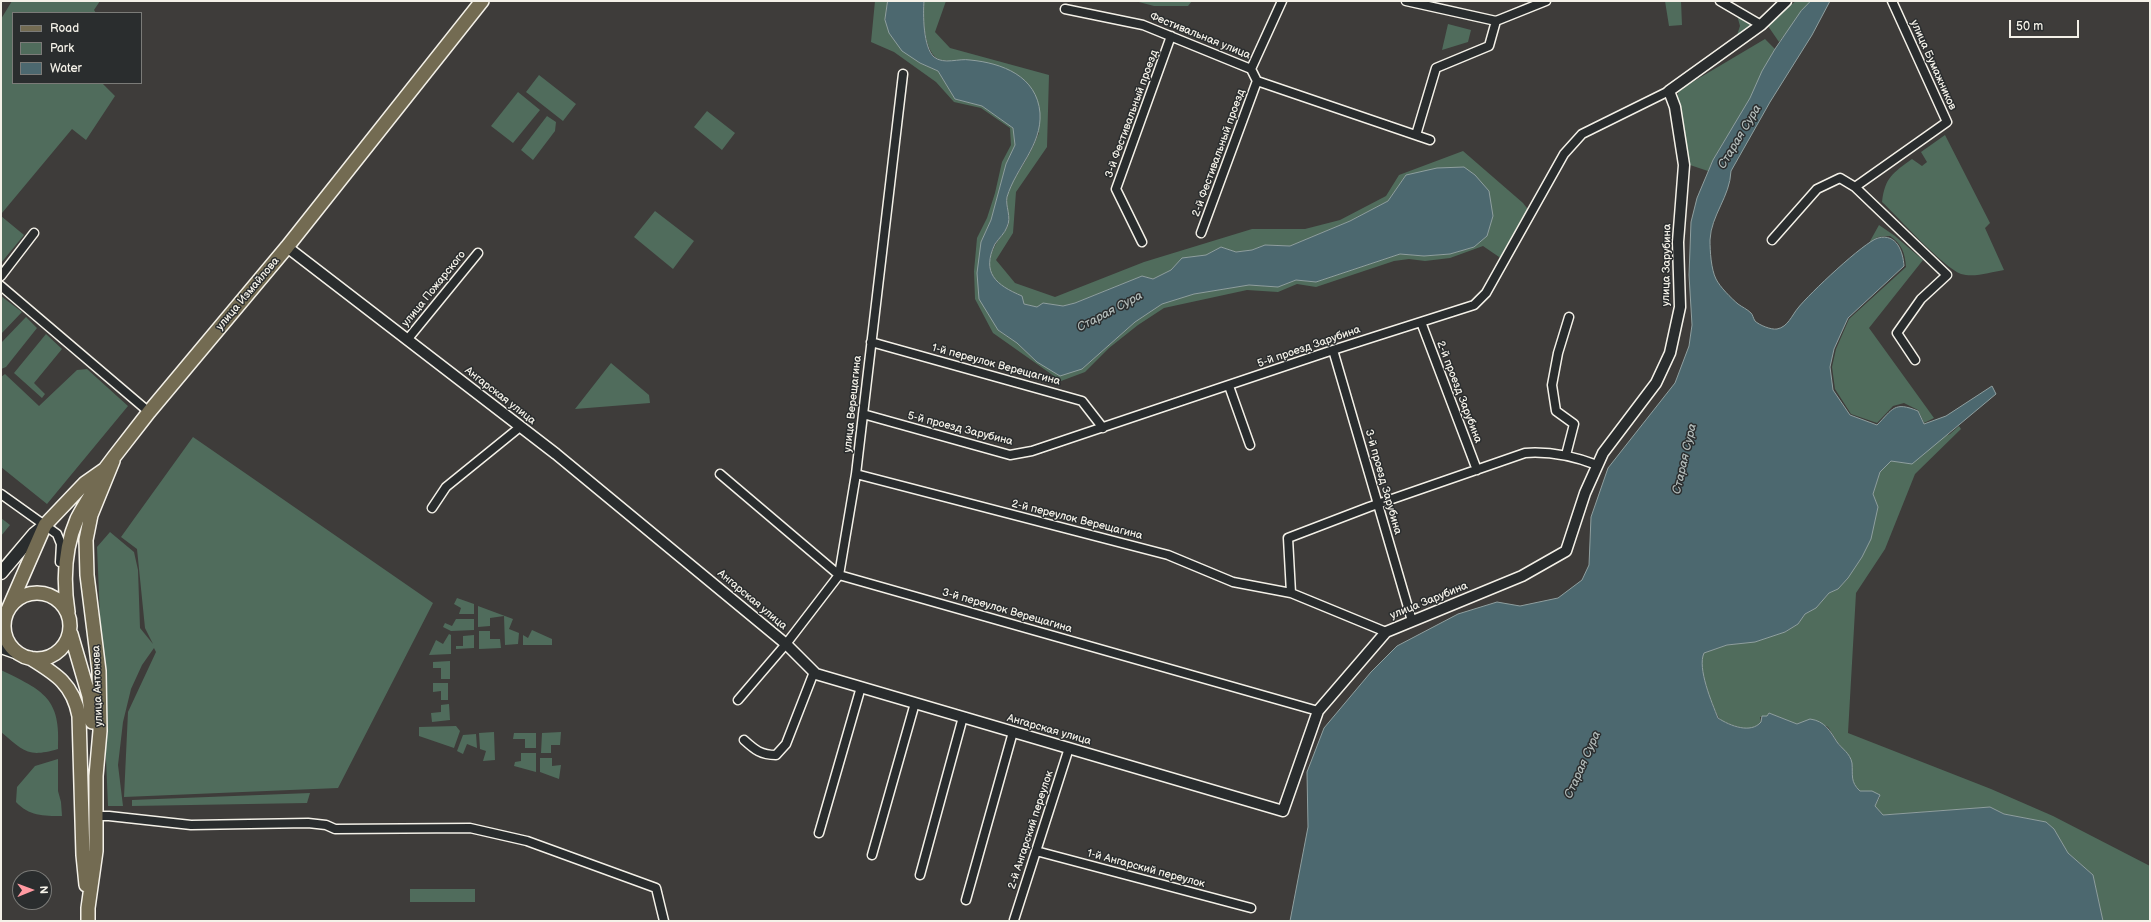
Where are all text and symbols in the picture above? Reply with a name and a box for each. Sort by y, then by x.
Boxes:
street label: Фестивальная улица [1148,10,1252,62]
legend [12,12,142,84]
scale bar [2011,12,2081,38]
street label: улица Бумажников [1907,18,1959,112]
text: 50 m [2016,19,2043,34]
text: Road [50,21,79,36]
text: Park [50,41,74,56]
street label: 3-й Фестивальный проезд [1103,48,1161,180]
text: Water [50,61,82,76]
street label: 2-й Фестивальный проезд [1190,87,1248,219]
water label: Старая Сура [1715,102,1765,172]
street label: улица Зарубина [1660,224,1674,306]
street label: улица Пожарского [399,248,469,330]
street label: улица Измайлова [214,255,282,333]
water label: Старая Сура [1075,289,1145,335]
street label: 5-й проезд Зарубина [1256,323,1362,371]
street label: 2-й проезд Зарубина [1433,339,1485,445]
street label: 1-й переулок Верещагина [930,341,1062,389]
street label: улица Верещагина [841,355,865,453]
street label: Ангарская улица [462,364,538,428]
street label: 5-й проезд Зарубина [906,410,1014,448]
water label: Старая Сура [1670,422,1700,496]
street label: 3-й проезд Зарубина [1362,428,1404,536]
street label: 2-й переулок Верещагина [1010,497,1144,543]
street label: Ангарская улица [715,567,789,633]
street label: улица Зарубина [1388,579,1470,623]
street label: 3-й переулок Верещагина [940,586,1074,636]
street label: улица Антонова [90,645,106,727]
street label: Ангарская улица [1006,712,1092,748]
water label: Старая Сура [1562,729,1604,801]
street label: 2-й Ангарский переулок [1006,769,1056,891]
street label: 1-й Ангарский переулок [1086,847,1206,891]
north arrow [12,870,52,910]
text: N [37,886,50,894]

